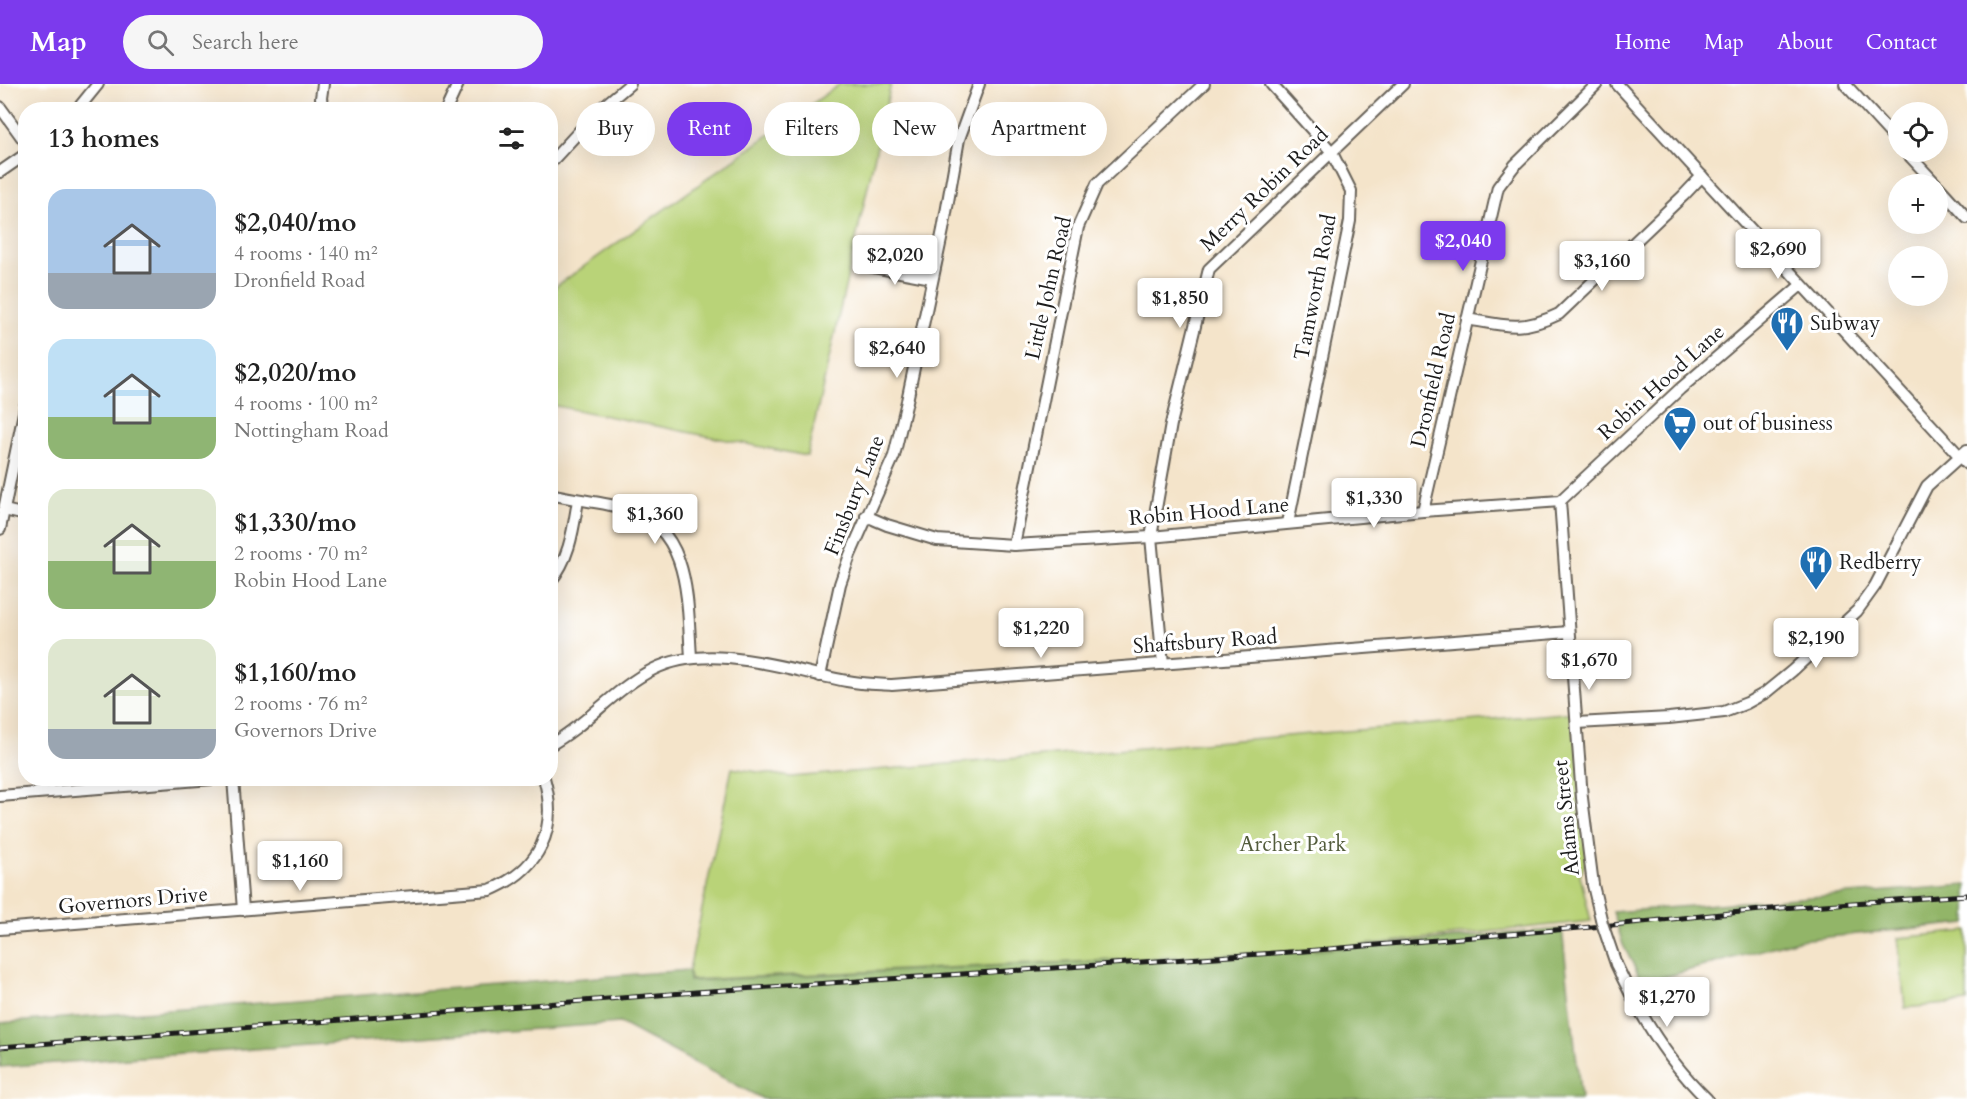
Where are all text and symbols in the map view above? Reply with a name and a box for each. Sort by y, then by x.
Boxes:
search box [123,15,543,69]
text: Map [30,23,87,61]
icon: search [144,26,177,59]
text: Search here [192,27,299,57]
text: Home [1615,28,1671,57]
text: Map [1704,28,1744,57]
text: About [1777,28,1833,57]
text: Contact [1866,28,1937,57]
chip: Buy [576,102,655,156]
chip: Rent [667,102,752,156]
chip: Filters [764,102,860,156]
chip: New [872,102,958,156]
chip: Apartment [970,102,1107,156]
map controls [1888,102,1948,306]
button: locate [1888,102,1948,162]
text: 13 homes [48,121,159,156]
street label: Merry Robin Road [1194,121,1335,258]
icon: filters [495,122,528,155]
button: + [1888,174,1948,234]
text: $2,040/mo [234,205,357,240]
street label: Tamworth Road [1287,212,1344,363]
icon: home [96,213,168,285]
street label: Little John Road [1018,214,1079,363]
pin: $2,040 [1414,221,1512,272]
text: $2,040 [1434,227,1492,254]
pin: $2,690 [1729,229,1827,280]
pin: $2,020 [846,235,944,286]
text: $2,690 [1749,235,1807,262]
text: 4 rooms · 140 m² [234,240,378,267]
text: $2,020 [866,241,924,268]
pin: $3,160 [1553,241,1651,292]
button: − [1888,246,1948,306]
text: $3,160 [1573,247,1631,274]
text: Dronfield Road [234,267,365,294]
pin: $1,850 [1131,278,1229,329]
text: $1,850 [1151,284,1209,311]
restaurant icon: Subway [1769,305,1805,352]
place label: Subway [1810,309,1880,338]
street label: Dronfield Road [1404,310,1463,450]
street label: Robin Hood Lane [1592,318,1731,447]
pin: $2,640 [848,328,946,379]
text: $2,640 [868,334,926,361]
text: $2,020/mo [234,355,357,390]
icon: home [96,363,168,435]
text: 4 rooms · 100 m² [234,390,378,417]
supermarket icon: out of business [1662,405,1698,452]
place label: out of business [1703,409,1833,438]
text: Nottingham Road [234,417,389,444]
street label: Finsbury Lane [817,431,892,560]
pin: $1,330 [1325,478,1423,529]
text: $1,330 [1345,484,1403,511]
street label: Robin Hood Lane [1128,490,1290,533]
pin: $1,360 [606,494,704,545]
text: $1,360 [626,500,684,527]
text: $1,330/mo [234,505,357,540]
icon: home [96,513,168,585]
text: 2 rooms · 70 m² [234,540,367,567]
restaurant icon: Redberry [1798,544,1834,591]
place label: Redberry [1839,548,1921,577]
text: Robin Hood Lane [234,567,387,594]
pin: $1,220 [992,608,1090,659]
text: $1,220 [1012,614,1070,641]
pin: $2,190 [1767,618,1865,669]
street label: Shaftsbury Road [1132,622,1278,661]
text: $2,190 [1787,624,1845,651]
pin: $1,670 [1540,640,1638,691]
text: $1,670 [1560,646,1618,673]
text: $1,160/mo [234,655,357,690]
icon: home [96,663,168,735]
text: 2 rooms · 76 m² [234,690,367,717]
text: Governors Drive [234,717,377,744]
street label: Adams Street [1546,758,1587,877]
park label: Archer Park [1240,830,1347,859]
pin: $1,160 [251,841,349,892]
text: $1,160 [271,847,329,874]
street label: Governors Drive [57,880,209,921]
pin: $1,270 [1618,977,1716,1028]
text: $1,270 [1638,983,1696,1010]

